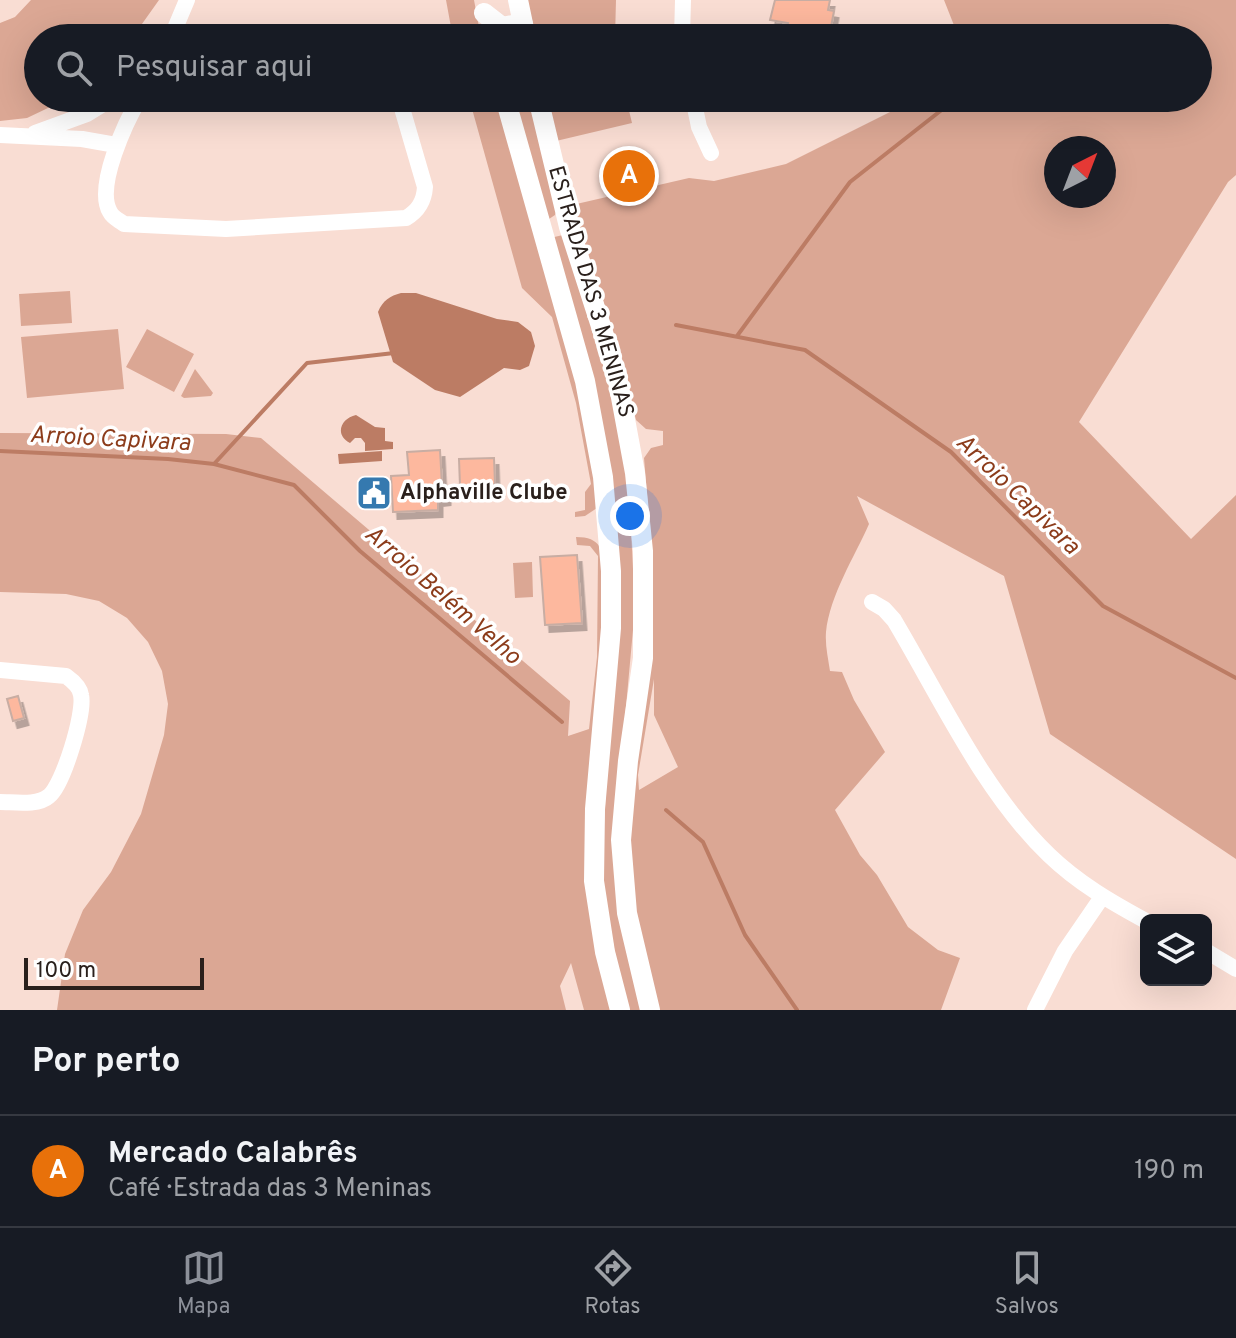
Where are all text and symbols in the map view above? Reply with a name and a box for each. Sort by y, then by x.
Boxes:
search box [24,24,1212,112]
icon: search [52,46,96,90]
text: Pesquisar aqui [116,50,312,87]
north arrow [1044,136,1116,208]
pin: A [603,146,655,206]
street label: ESTRADA DAS 3 MENINAS [541,163,639,421]
water label: Arroio Capivara [29,421,192,459]
water label: Arroio Capivara [949,428,1086,562]
public building icon: Alphaville Clube [355,474,393,512]
place label: Alphaville Clube [400,480,568,507]
your location [610,496,650,536]
water label: Arroio Belém Velho [358,520,527,672]
map controls [1140,914,1212,986]
button: layers [1140,914,1212,986]
scale bar [24,954,204,990]
text: 100 m [36,958,96,985]
text: Por perto [32,1041,181,1084]
text: Mercado Calabrês [108,1136,358,1173]
text: A [49,1155,67,1188]
text: 190 m [1134,1155,1204,1188]
text: Café · Estrada das 3 Meninas [108,1173,432,1206]
tab: Mapa [177,1246,230,1321]
tab: Rotas [585,1246,641,1321]
tab: Salvos [995,1246,1059,1321]

